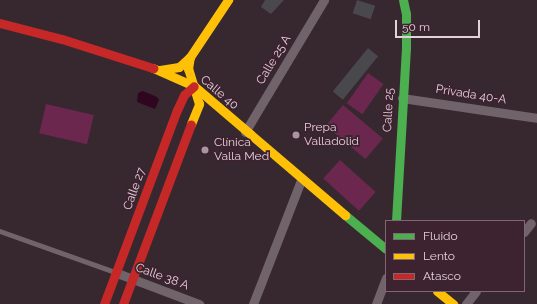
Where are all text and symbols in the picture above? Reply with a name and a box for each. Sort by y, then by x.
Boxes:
scale bar [397,12,482,38]
text: 50 m [402,20,430,34]
street label: Calle 25 A [254,33,294,87]
street label: Calle 40 [197,73,241,113]
street label: Privada 40-A [435,82,507,108]
street label: Calle 25 [381,88,397,132]
place label: Prepa Valladolid [304,121,359,149]
marker: Prepa Valladolid [291,130,301,140]
place label: Clínica Valla Med [214,136,269,164]
marker: Clínica Valla Med [199,144,211,156]
street label: Calle 27 [121,166,149,212]
legend [385,220,525,292]
text: Fluido [423,229,458,243]
text: Lento [423,249,455,263]
street label: Calle 38 A [133,261,191,293]
text: Atasco [423,269,461,283]

